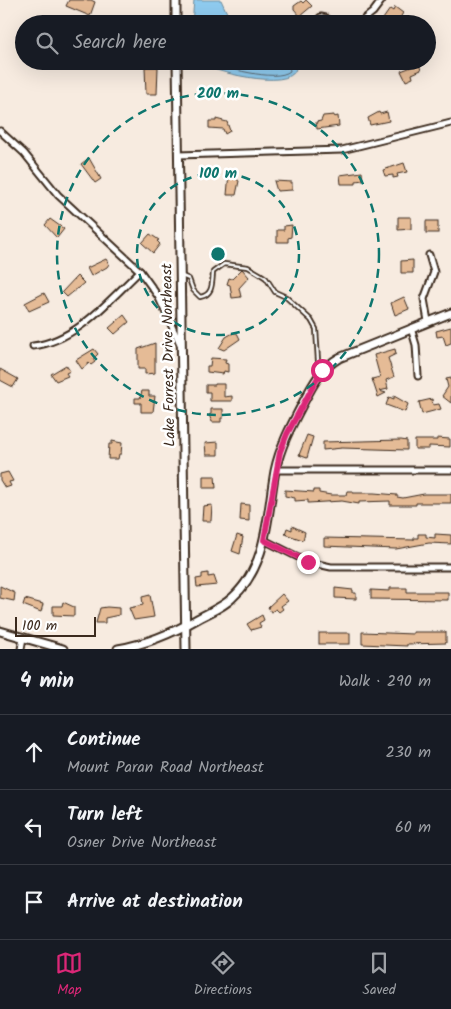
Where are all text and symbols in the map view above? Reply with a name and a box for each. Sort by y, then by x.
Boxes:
search box [15,15,436,70]
text: Search here [73,28,167,58]
icon: search [33,29,61,57]
text: 200 m [197,82,239,106]
text: 100 m [199,162,237,186]
centre of rings [209,245,227,263]
street label: Lake Forrest Drive Northeast [155,263,183,447]
route start [311,359,334,382]
route end [297,551,320,574]
scale bar [15,614,96,637]
text: 100 m [22,615,57,637]
text: 4 min [20,665,74,698]
text: Walk · 290 m [339,669,431,694]
text: Continue [67,725,140,755]
icon: ahead [20,738,48,766]
text: 230 m [385,740,431,765]
text: Mount Paran Road Northeast [67,755,264,780]
text: Turn left [67,800,142,830]
icon: left [20,813,48,841]
text: 60 m [395,815,431,840]
text: Osner Drive Northeast [67,830,217,855]
text: Arrive at destination [67,887,243,917]
icon: arrive [20,888,48,916]
tab: Map [55,949,83,1001]
tab: Directions [194,949,252,1001]
tab: Saved [362,949,396,1001]

